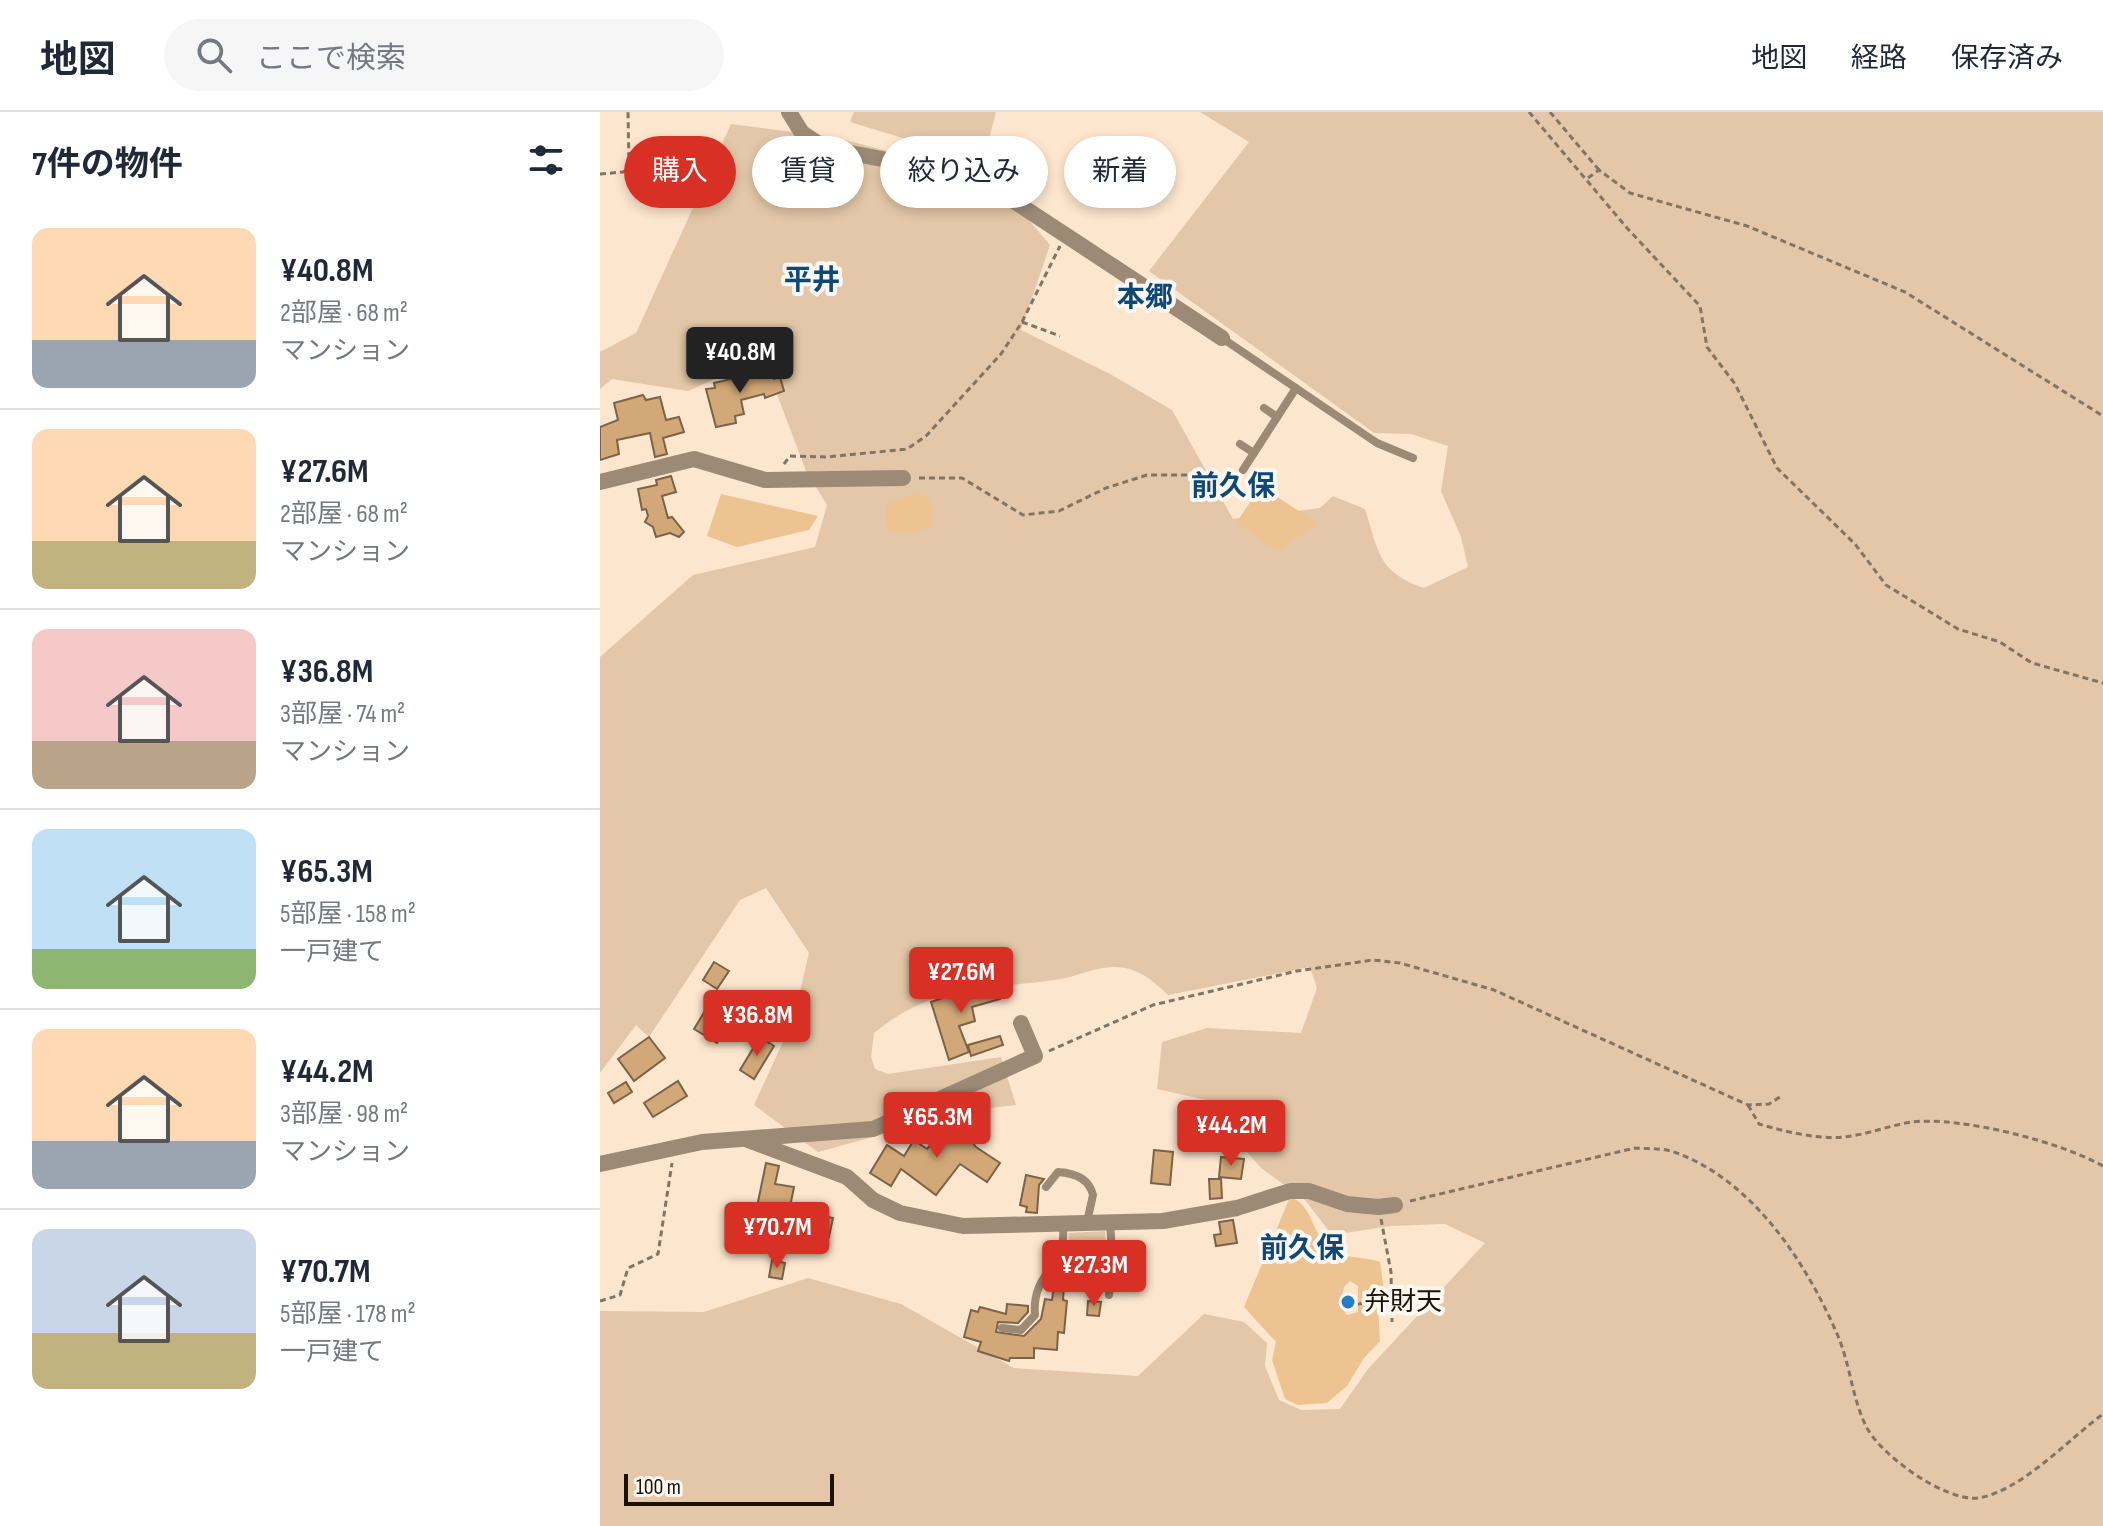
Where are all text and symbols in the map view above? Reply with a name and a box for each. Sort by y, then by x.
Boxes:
search box [164,19,724,91]
icon: search [192,33,236,77]
text: 地図 [40,38,116,83]
text: ここで検索 [256,41,406,77]
text: 地図 [1751,42,1807,75]
text: 経路 [1851,42,1907,75]
text: 保存済み [1951,42,2063,75]
chip: 購入 [624,136,736,208]
chip: 賃貸 [752,136,864,208]
chip: 絞り込み [880,136,1048,208]
chip: 新着 [1064,136,1176,208]
icon: filters [524,138,568,182]
text: 7件の物件 [32,144,183,185]
text: ¥40.8M [280,250,373,291]
icon: home [96,260,192,356]
district label: 平井 [784,264,840,297]
district label: 本郷 [1117,281,1173,314]
text: 2部屋 · 68 m² [280,298,408,329]
pin: ¥40.8M [675,327,805,395]
text: マンション [280,336,410,367]
text: ¥40.8M [704,337,776,368]
text: ¥27.6M [280,451,369,492]
icon: home [96,461,192,557]
district label: 前久保 [1191,470,1276,503]
text: 2部屋 · 68 m² [280,499,408,530]
text: マンション [280,537,410,568]
text: ¥36.8M [280,651,373,692]
icon: home [96,661,192,757]
text: 3部屋 · 74 m² [280,699,405,730]
text: マンション [280,737,410,768]
text: ¥65.3M [280,851,373,892]
icon: home [96,861,192,957]
text: 5部屋 · 158 m² [280,899,416,930]
text: 一戸建て [280,937,384,968]
pin: ¥27.6M [896,947,1026,1015]
text: ¥27.6M [927,957,995,988]
pin: ¥36.8M [692,990,822,1058]
text: ¥36.8M [721,1000,793,1031]
text: ¥44.2M [280,1051,374,1092]
icon: home [96,1061,192,1157]
pin: ¥65.3M [872,1092,1002,1160]
text: 3部屋 · 98 m² [280,1099,408,1130]
pin: ¥44.2M [1166,1100,1296,1168]
text: ¥65.3M [902,1102,972,1133]
text: ¥44.2M [1195,1110,1267,1141]
text: マンション [280,1137,410,1168]
pin: ¥70.7M [712,1202,842,1270]
text: ¥70.7M [742,1212,812,1243]
district label: 前久保 [1260,1232,1345,1265]
pin: ¥27.3M [1029,1240,1159,1308]
text: ¥27.3M [1060,1250,1128,1281]
text: ¥70.7M [280,1251,371,1292]
icon: home [96,1261,192,1357]
place label: 弁財天 [1364,1287,1442,1318]
marker: 弁財天 [1339,1293,1357,1311]
text: 5部屋 · 178 m² [280,1299,416,1330]
text: 一戸建て [280,1337,384,1368]
scale bar [624,1470,834,1506]
text: 100 m [636,1474,681,1501]

